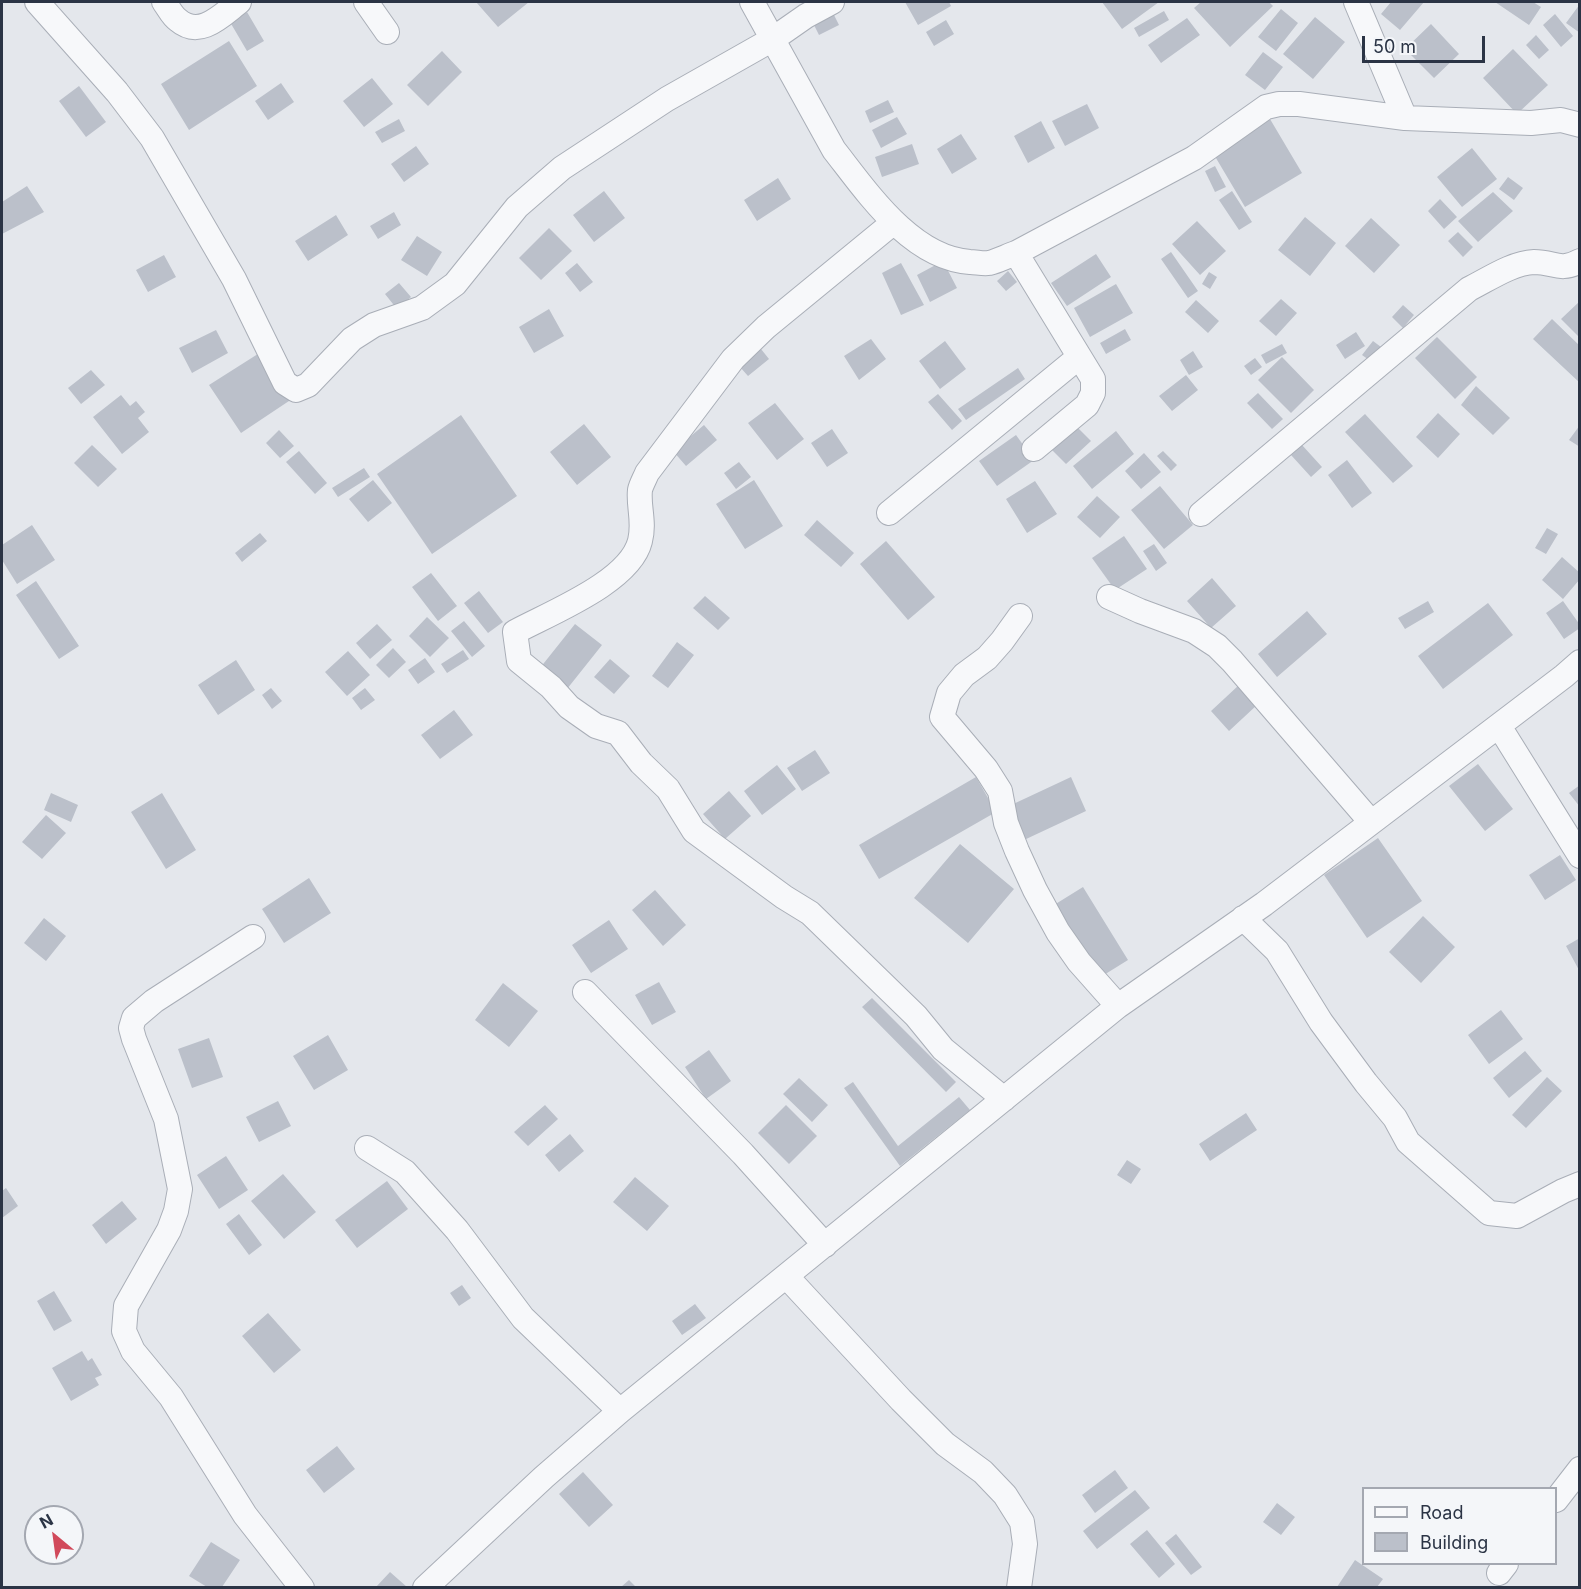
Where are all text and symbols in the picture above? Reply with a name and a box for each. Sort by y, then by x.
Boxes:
scale bar [1365,24,1488,62]
text: 50 m [1373,36,1416,57]
legend [1362,1487,1557,1565]
text: Road [1420,1502,1463,1523]
north arrow [24,1505,84,1565]
text: N [36,1509,56,1533]
text: Building [1420,1532,1488,1553]

